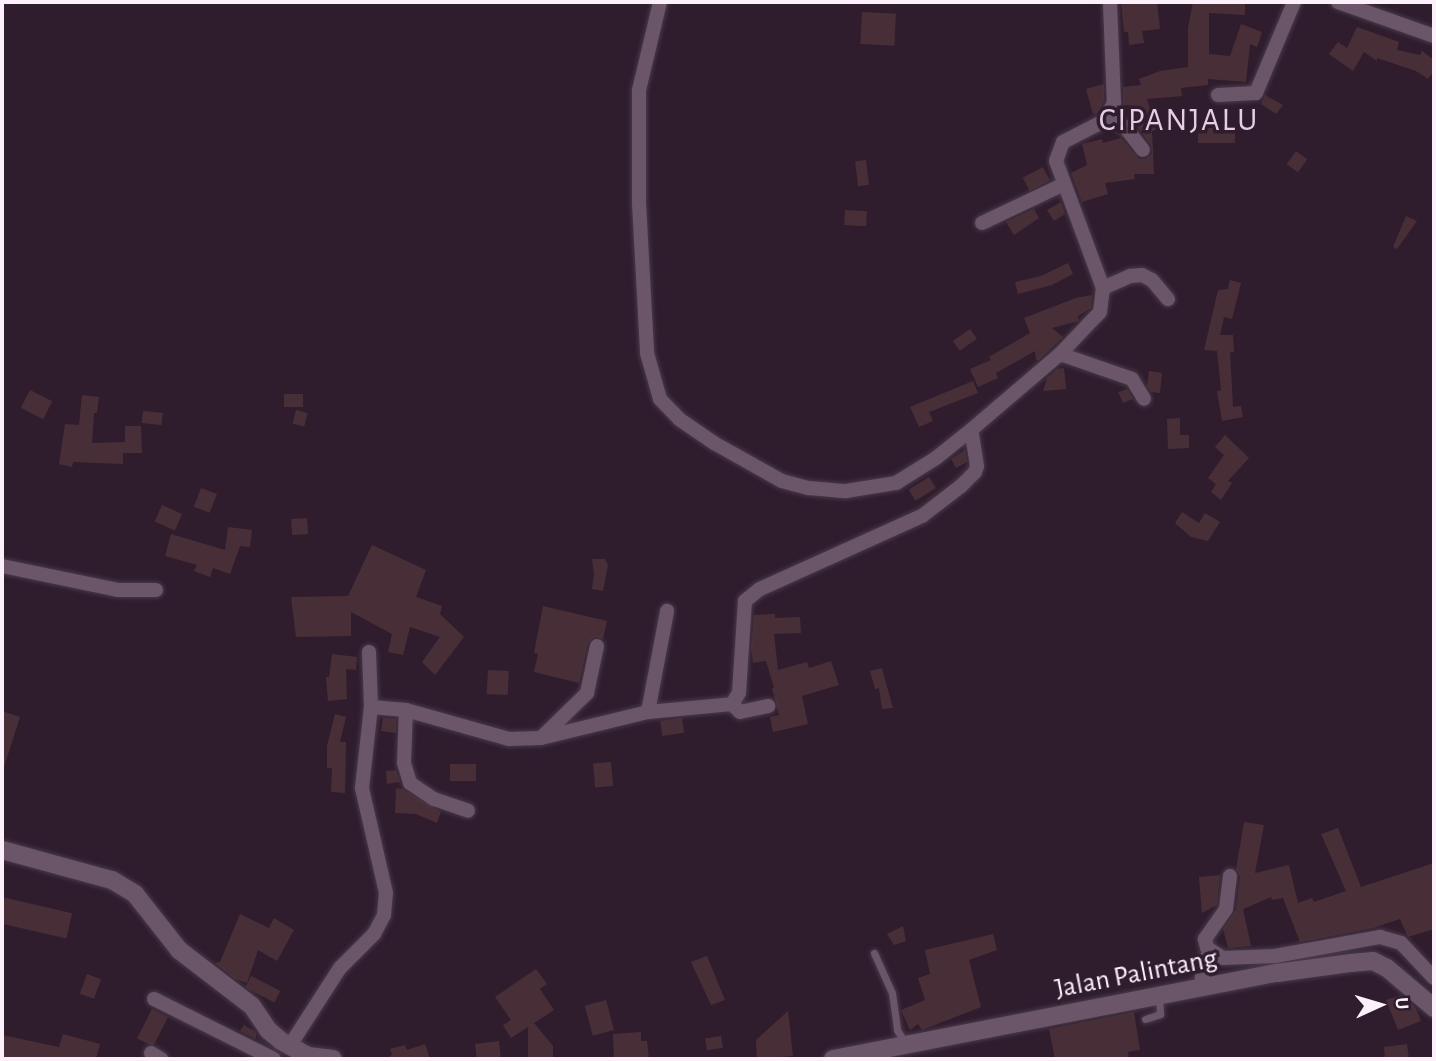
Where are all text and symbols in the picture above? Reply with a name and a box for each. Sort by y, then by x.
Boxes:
district label: CIPANJALU [1100,101,1258,139]
street label: Jalan Palintang [1052,942,1220,1006]
north arrow [1345,970,1415,1040]
text: U [1392,997,1411,1010]

